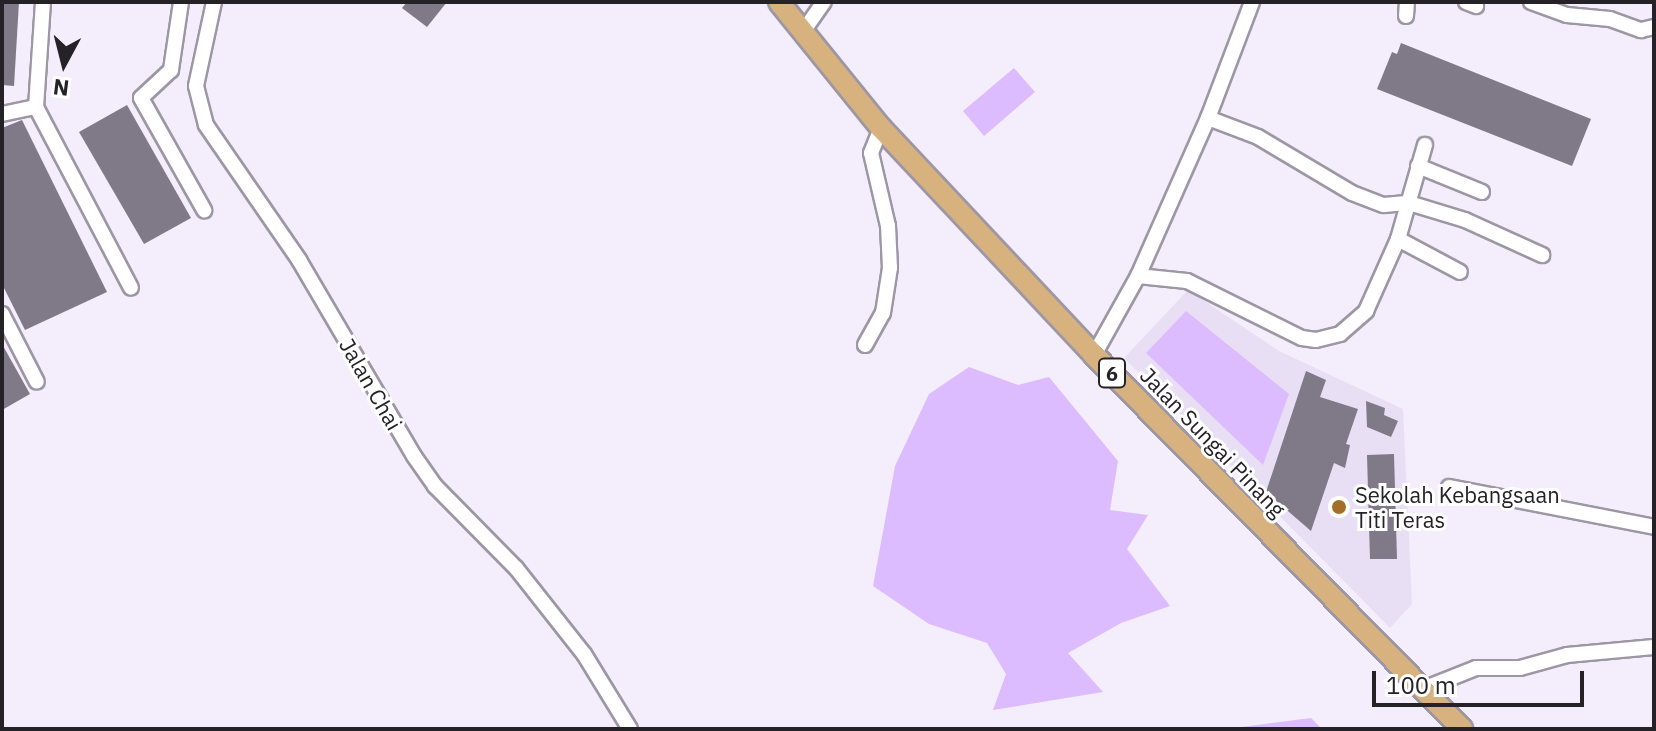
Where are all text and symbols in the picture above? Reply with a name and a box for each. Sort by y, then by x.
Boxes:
north arrow [24,24,104,104]
text: N [51,73,71,104]
street label: Jalan Chai [334,333,408,435]
road number: 6 [1098,357,1126,389]
street label: Jalan Sungai Pinang [1135,362,1291,522]
place label: Sekolah Kebangsaan Titi Teras [1355,481,1560,532]
marker: Sekolah Kebangsaan Titi Teras [1330,498,1348,516]
scale bar [1376,655,1588,705]
text: 100 m [1386,669,1456,701]

